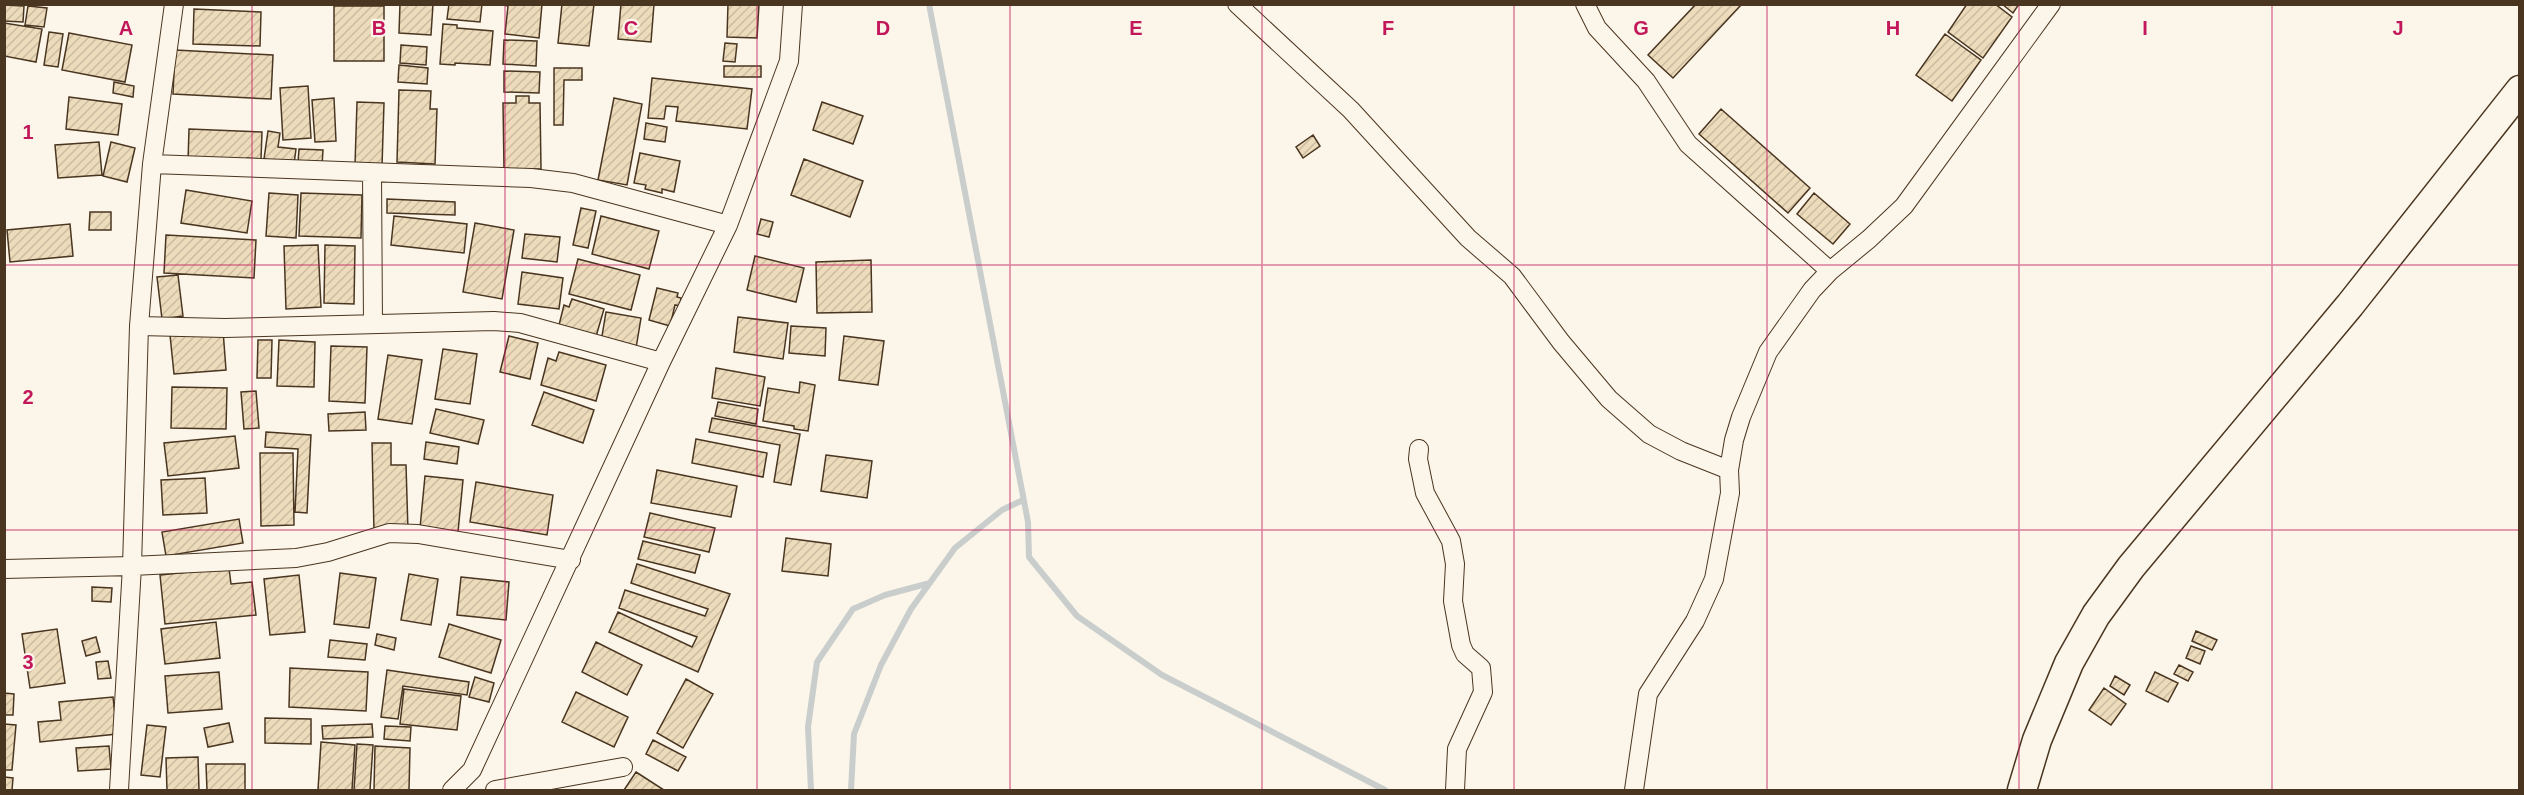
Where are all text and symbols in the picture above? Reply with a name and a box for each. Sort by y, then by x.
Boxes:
text: A [119,17,133,39]
text: B [372,17,386,39]
text: C [624,17,638,39]
text: D [876,17,890,39]
text: E [1129,17,1143,39]
text: F [1382,17,1394,39]
text: G [1633,17,1649,39]
text: H [1886,17,1900,39]
text: I [2142,17,2148,39]
text: J [2392,17,2404,39]
text: 1 [22,121,34,143]
text: 2 [22,386,34,408]
text: 3 [22,651,34,673]

